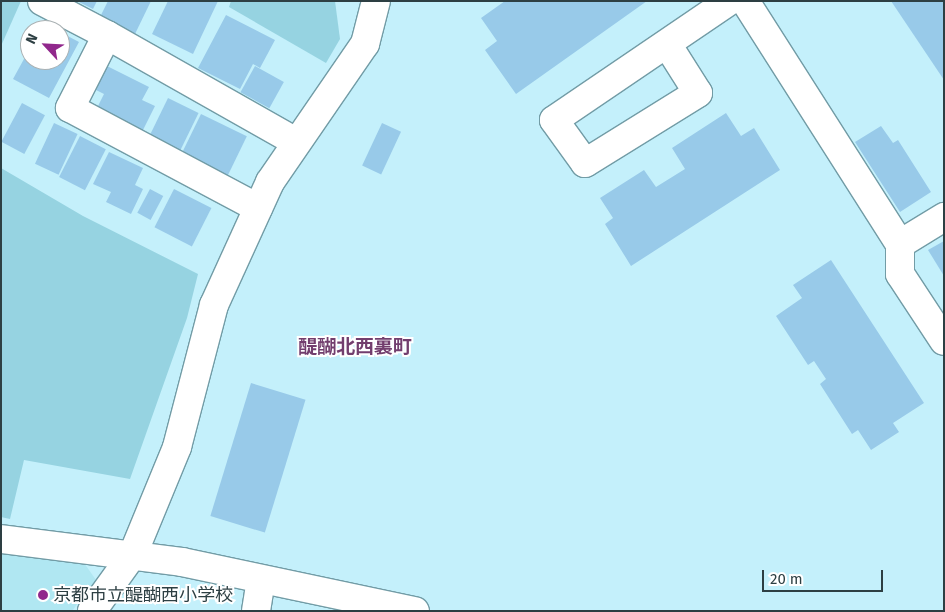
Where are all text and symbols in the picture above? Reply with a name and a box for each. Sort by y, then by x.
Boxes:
north arrow [20,20,70,70]
text: N [22,31,42,47]
district label: 醍醐北西裏町 [298,336,412,358]
scale bar [765,560,886,592]
text: 20 m [770,570,803,588]
place label: 京都市立醍醐西小学校 [53,584,233,606]
marker: 京都市立醍醐西小学校 [37,589,49,601]

